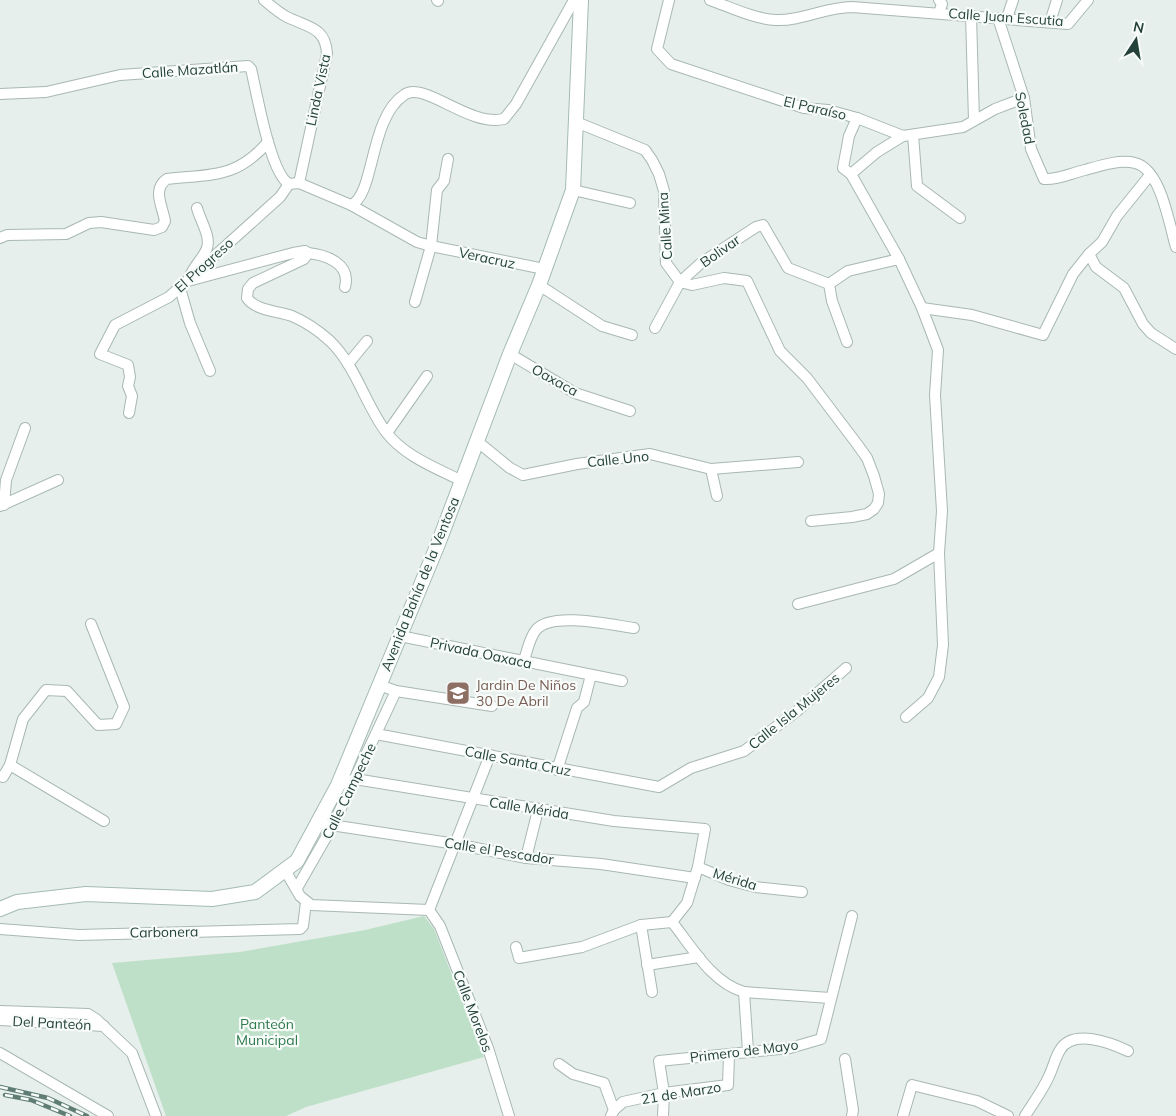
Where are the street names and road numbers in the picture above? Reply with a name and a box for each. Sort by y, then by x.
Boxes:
street label: Calle Juan Escutia [948,4,1064,30]
street label: Linda Vista [302,52,334,128]
street label: Calle Mazatlán [141,58,239,82]
street label: Soledad [1011,90,1039,146]
street label: El Paraíso [782,92,848,124]
street label: Calle Mina [654,192,676,260]
street label: Bolivar [696,230,744,271]
street label: El Progreso [171,234,237,296]
street label: Veracruz [457,243,517,273]
street label: Oaxaca [529,360,581,400]
street label: Calle Uno [586,447,650,471]
street label: Avenida Bahía de la Ventosa [377,494,463,674]
street label: Privada Oaxaca [428,633,534,673]
street label: Calle Isla Mujeres [745,669,843,753]
street label: Calle Campeche [318,740,380,842]
street label: Calle Santa Cruz [463,742,573,780]
street label: Calle Mérida [488,793,570,823]
street label: Calle el Pescador [443,833,556,869]
street label: Mérida [711,864,759,894]
street label: Carbonera [130,922,198,942]
street label: Calle Morelos [449,967,497,1055]
street label: Del Panteón [12,1012,92,1034]
street label: Primero de Mayo [689,1035,799,1067]
street label: 21 de Marzo [640,1078,722,1108]

